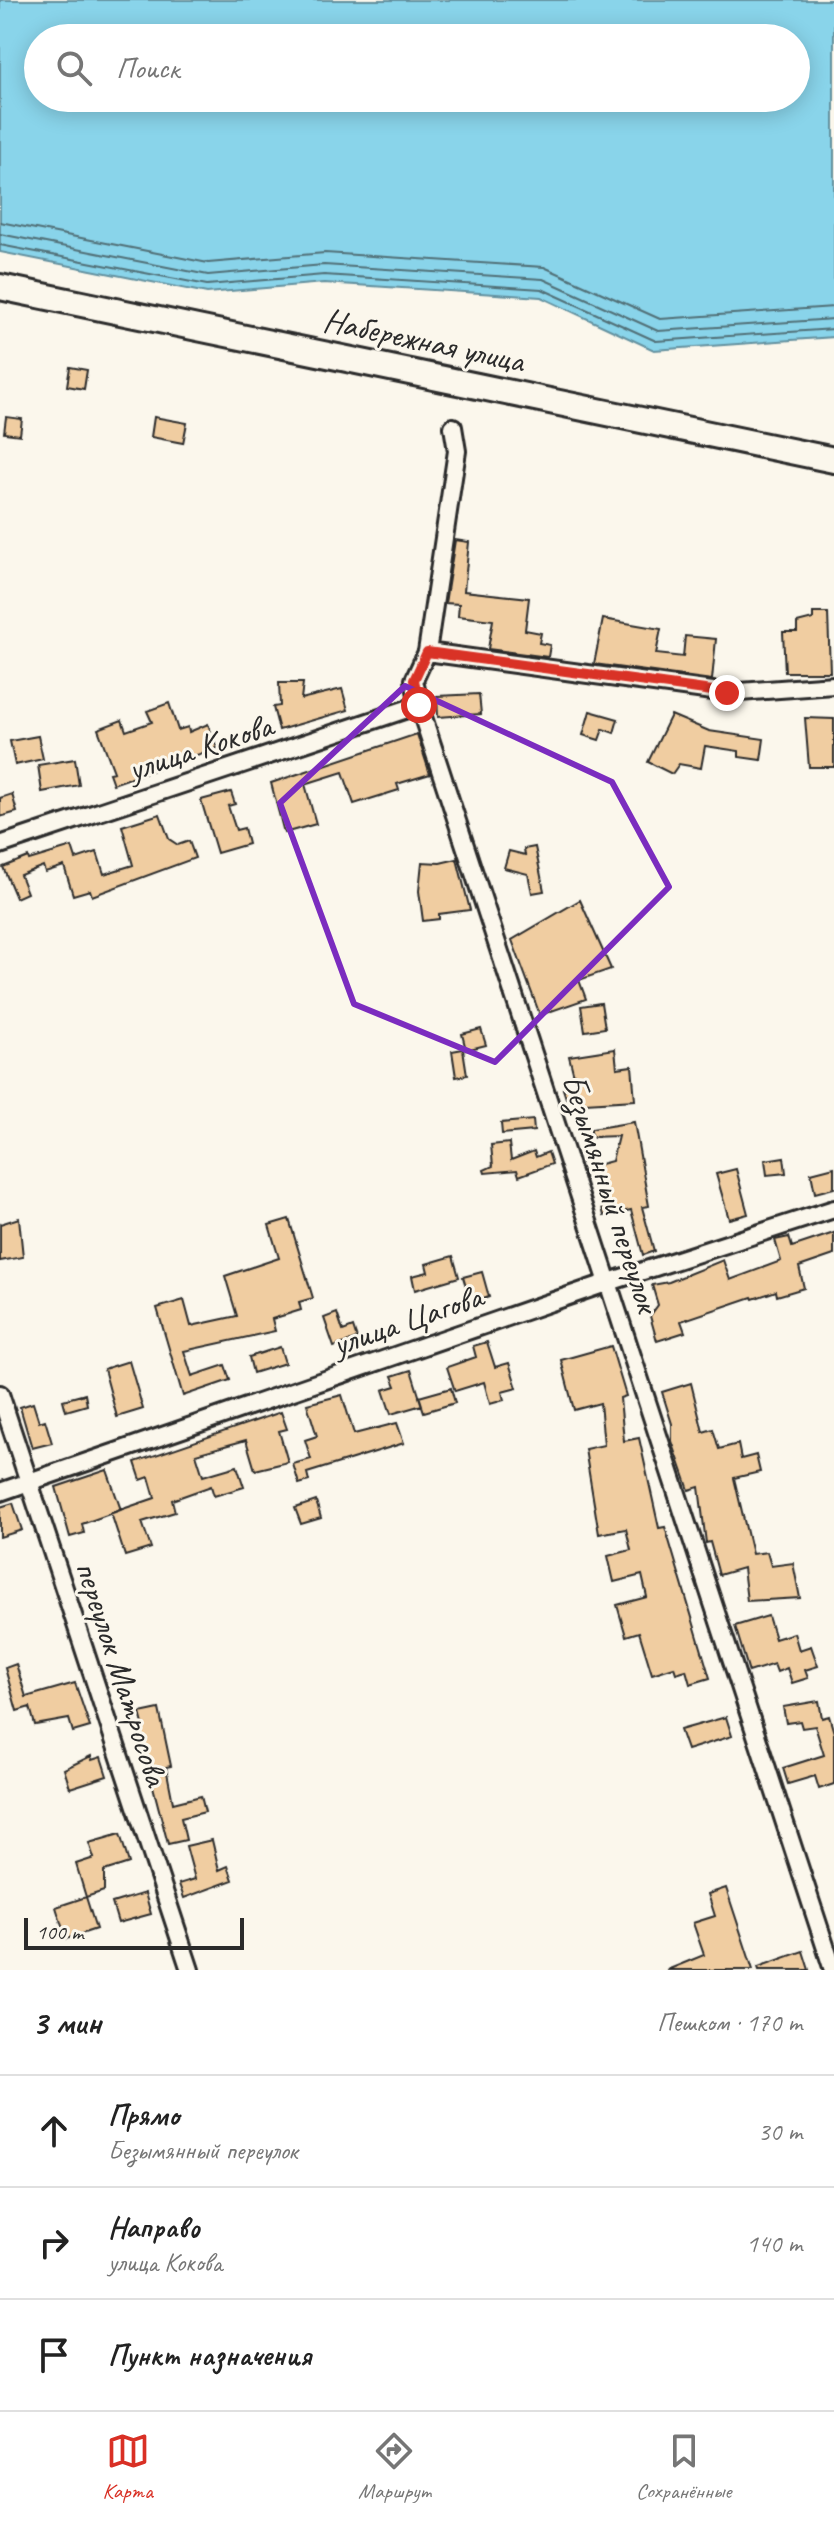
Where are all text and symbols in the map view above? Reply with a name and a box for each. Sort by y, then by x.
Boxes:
search box [24,24,810,112]
icon: search [52,46,96,90]
text: Поиск [116,49,179,87]
street label: Набережная улица [320,298,531,383]
route end [709,675,745,711]
route start [401,687,437,723]
street label: улица Кокова [120,703,281,791]
street label: Безымянный переулок [552,1068,671,1321]
street label: улица Цагова [325,1273,490,1366]
street label: переулок Матросова [65,1555,179,1793]
scale bar [24,1914,244,1950]
text: 100 m [36,1918,83,1946]
text: 3 мин [32,2001,101,2044]
text: Пешком · 170 m [657,2006,802,2039]
text: Прямо [108,2096,179,2134]
icon: ahead [32,2109,76,2153]
text: 30 m [758,2115,802,2148]
text: Безымянный переулок [108,2134,298,2167]
text: Направо [108,2208,200,2246]
icon: right [32,2221,76,2265]
text: 140 m [746,2227,802,2260]
text: улица Кокова [108,2246,222,2279]
icon: arrive [32,2333,76,2377]
text: Пункт назначения [108,2336,311,2374]
tab: Карта [103,2429,153,2505]
tab: Маршрут [358,2429,431,2505]
tab: Сохранённые [636,2429,731,2505]

